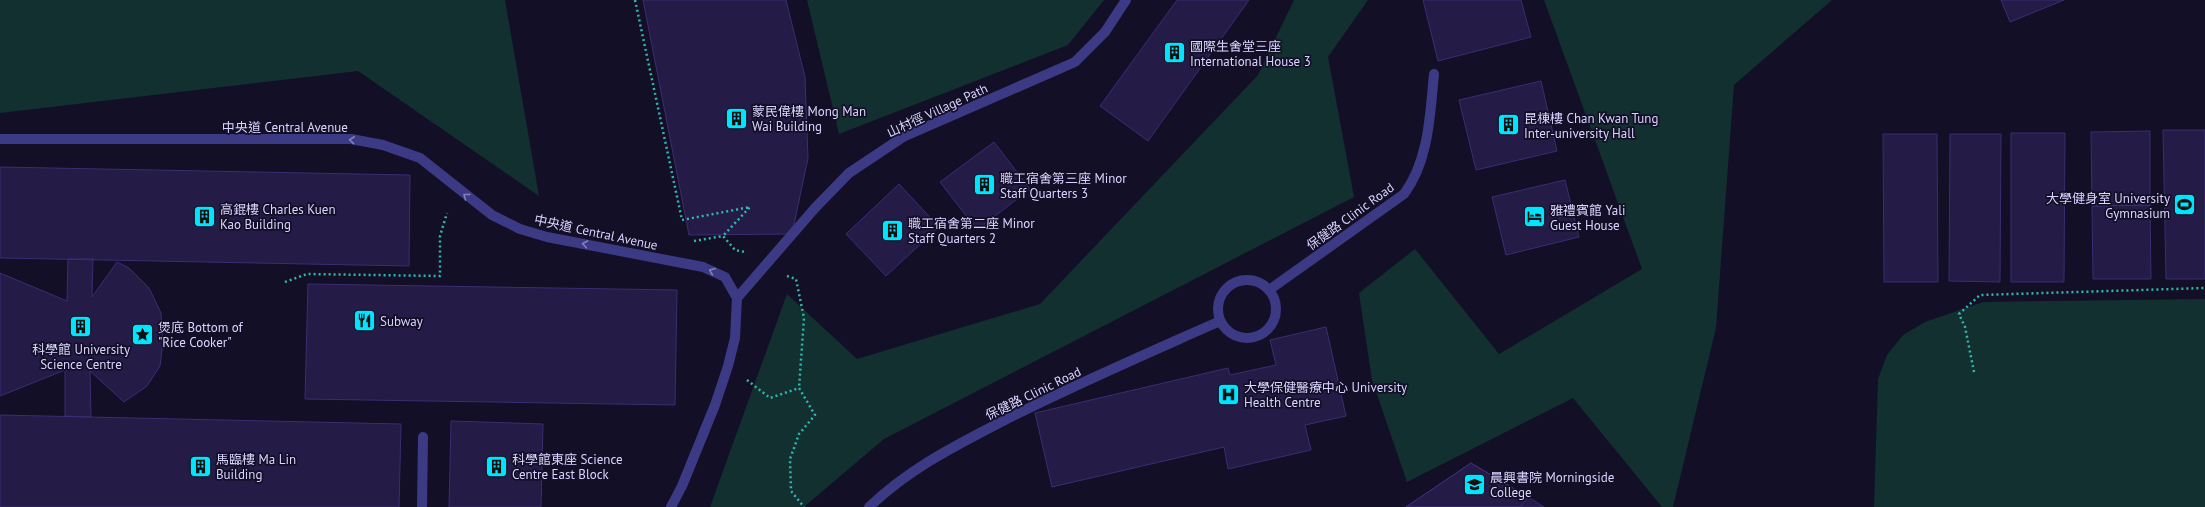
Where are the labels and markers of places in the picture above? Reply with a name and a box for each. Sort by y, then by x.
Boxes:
place label: 國際生舍堂三座 International House 3 [1190,38,1311,70]
building icon: 國際生舍堂三座 International House 3 [1162,40,1188,66]
place label: 蒙民偉樓 Mong Man Wai Building [752,103,866,135]
building icon: 蒙民偉樓 Mong Man Wai Building [723,105,749,131]
place label: 昆棟樓 Chan Kwan Tung Inter-university Hall [1524,110,1658,142]
building icon: 昆棟樓 Chan Kwan Tung Inter-university Hall [1495,112,1521,138]
place label: 職工宿舍第三座 Minor Staff Quarters 3 [1000,170,1127,202]
building icon: 職工宿舍第三座 Minor Staff Quarters 3 [972,172,998,198]
place label: 大學健身室 University Gymnasium [2046,190,2170,222]
sports icon: 大學健身室 University Gymnasium [2172,192,2198,218]
place label: 高錕樓 Charles Kuen Kao Building [220,201,336,233]
place label: 雅禮賓館 Yali Guest House [1550,202,1626,234]
building icon: 高錕樓 Charles Kuen Kao Building [192,203,218,229]
hotel icon: 雅禮賓館 Yali Guest House [1522,204,1548,230]
place label: 職工宿舍第二座 Minor Staff Quarters 2 [908,215,1035,247]
building icon: 職工宿舍第二座 Minor Staff Quarters 2 [879,217,905,243]
restaurant icon: Subway [351,308,377,334]
place label: Subway [380,313,423,330]
building icon: 科學館 University Science Centre [68,314,94,340]
place label: 煲底 Bottom of "Rice Cooker" [158,319,244,351]
place icon: 煲底 Bottom of "Rice Cooker" [129,321,155,347]
place label: 科學館 University Science Centre [32,341,130,373]
place label: 大學保健醫療中心 University Health Centre [1244,379,1407,411]
hospital icon: 大學保健醫療中心 University Health Centre [1215,381,1241,407]
place label: 馬臨樓 Ma Lin Building [216,451,296,483]
place label: 科學館東座 Science Centre East Block [512,451,623,483]
building icon: 馬臨樓 Ma Lin Building [187,453,213,479]
building icon: 科學館東座 Science Centre East Block [483,453,509,479]
place label: 晨興書院 Morningside College [1490,469,1614,501]
school or university icon: 晨興書院 Morningside College [1462,471,1488,497]

